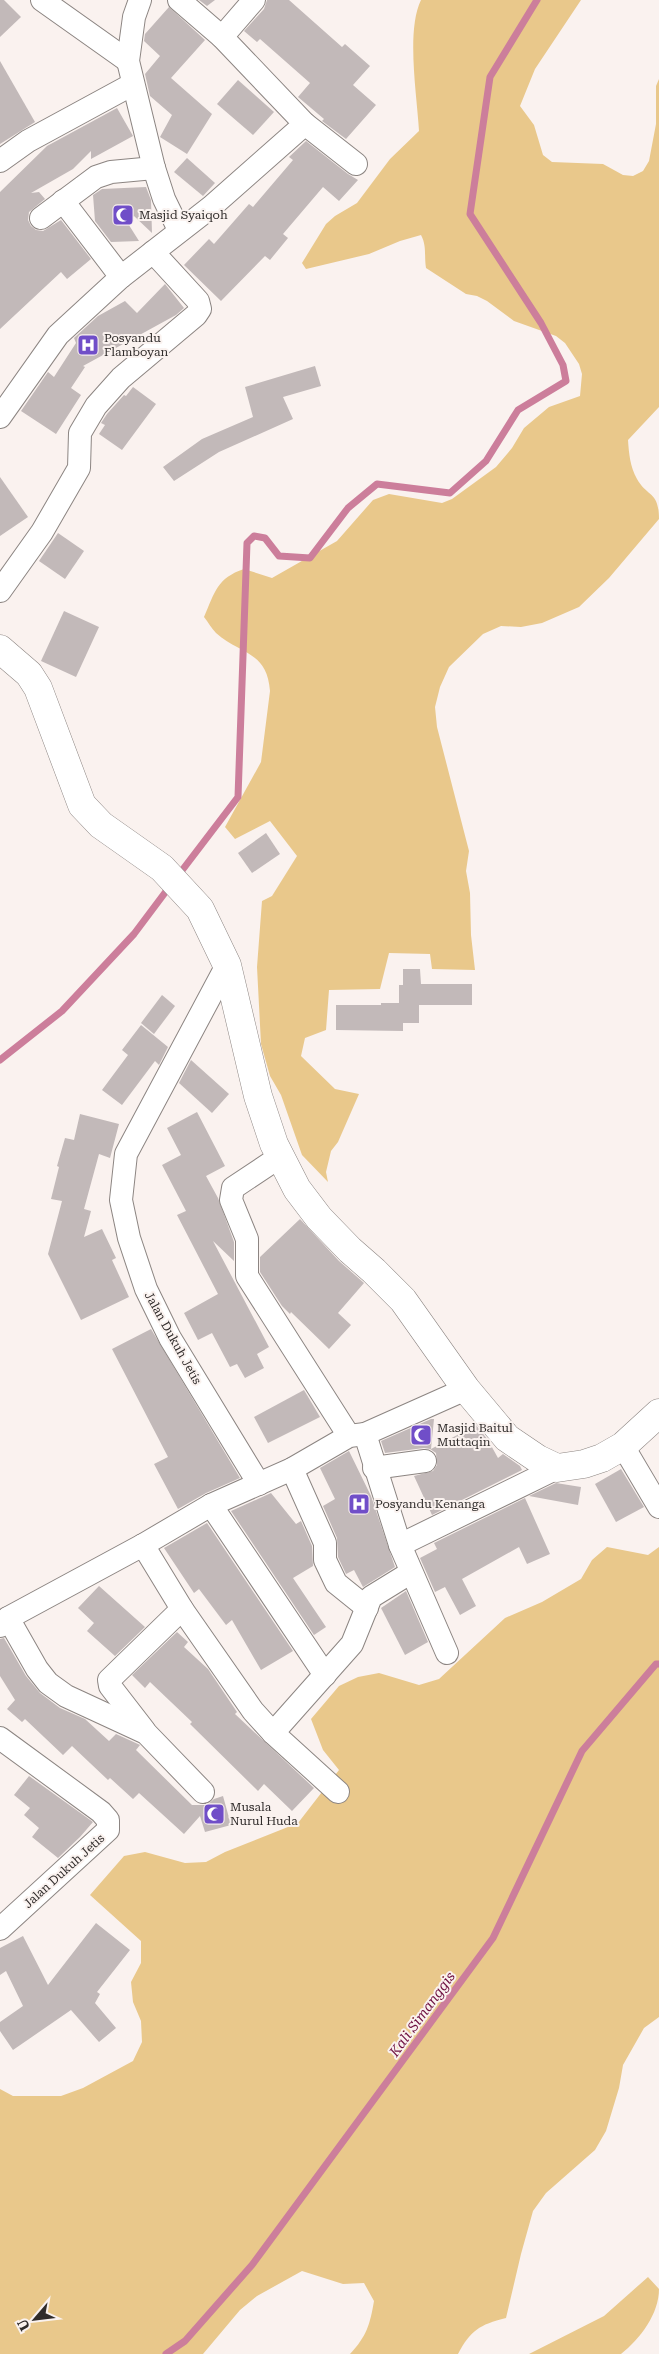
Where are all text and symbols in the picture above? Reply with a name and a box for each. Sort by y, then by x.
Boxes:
mosque icon: Masjid Syaiqoh [111,203,135,227]
place label: Masjid Syaiqoh [139,208,228,222]
place label: Posyandu Flamboyan [104,331,168,359]
hospital icon: Posyandu Flamboyan [76,333,100,357]
street label: Jalan Dukuh Jetis [142,1289,204,1387]
place label: Masjid Baitul Muttaqin [437,1421,513,1449]
mosque icon: Masjid Baitul Muttaqin [409,1423,433,1447]
hospital icon: Posyandu Kenanga [347,1492,371,1516]
place label: Posyandu Kenanga [375,1497,485,1511]
place label: Musala Nurul Huda [230,1800,298,1828]
mosque icon: Musala Nurul Huda [202,1802,226,1826]
street label: Jalan Dukuh Jetis [21,1831,107,1911]
water label: Kali Simanggis [385,1968,458,2060]
north arrow [10,2294,60,2344]
text: U [14,2316,33,2334]

